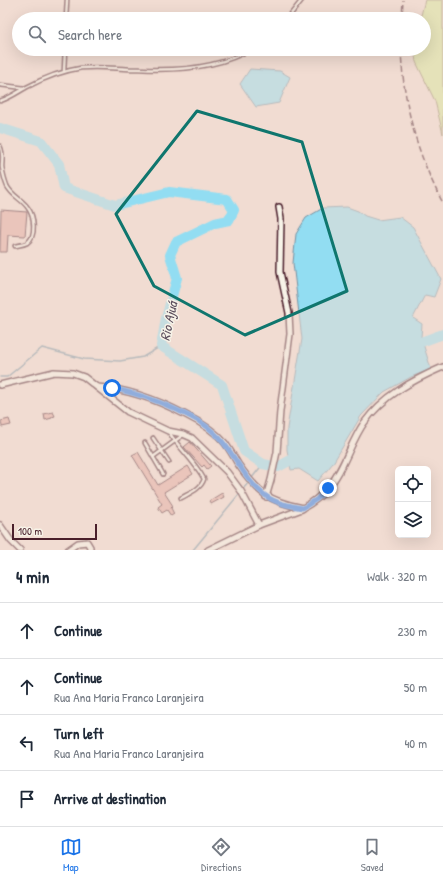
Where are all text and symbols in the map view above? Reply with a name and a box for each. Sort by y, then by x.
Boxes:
search box [12,12,431,56]
icon: search [26,23,48,45]
text: Search here [58,24,122,45]
water label: Rio Ajuá [155,298,182,342]
route start [103,379,121,397]
map controls [395,466,431,538]
button: locate [395,466,431,502]
route end [319,479,337,497]
button: layers [395,502,431,538]
scale bar [12,522,97,541]
text: 100 m [18,524,42,538]
text: 4 min [16,565,49,588]
text: Walk · 320 m [367,567,427,585]
icon: ahead [16,620,38,642]
text: Continue [54,620,102,641]
text: 230 m [397,622,427,640]
text: Continue [54,667,102,688]
icon: ahead [16,676,38,698]
text: 50 m [404,678,427,696]
text: Rua Ana Maria Franco Laranjeira [54,688,204,706]
text: Turn left [54,723,104,744]
icon: left [16,732,38,754]
text: 40 m [404,734,427,752]
text: Rua Ana Maria Franco Laranjeira [54,744,204,762]
icon: arrive [16,788,38,810]
text: Arrive at destination [54,788,166,809]
tab: Map [60,836,82,874]
tab: Directions [201,836,242,874]
tab: Saved [361,836,383,874]

